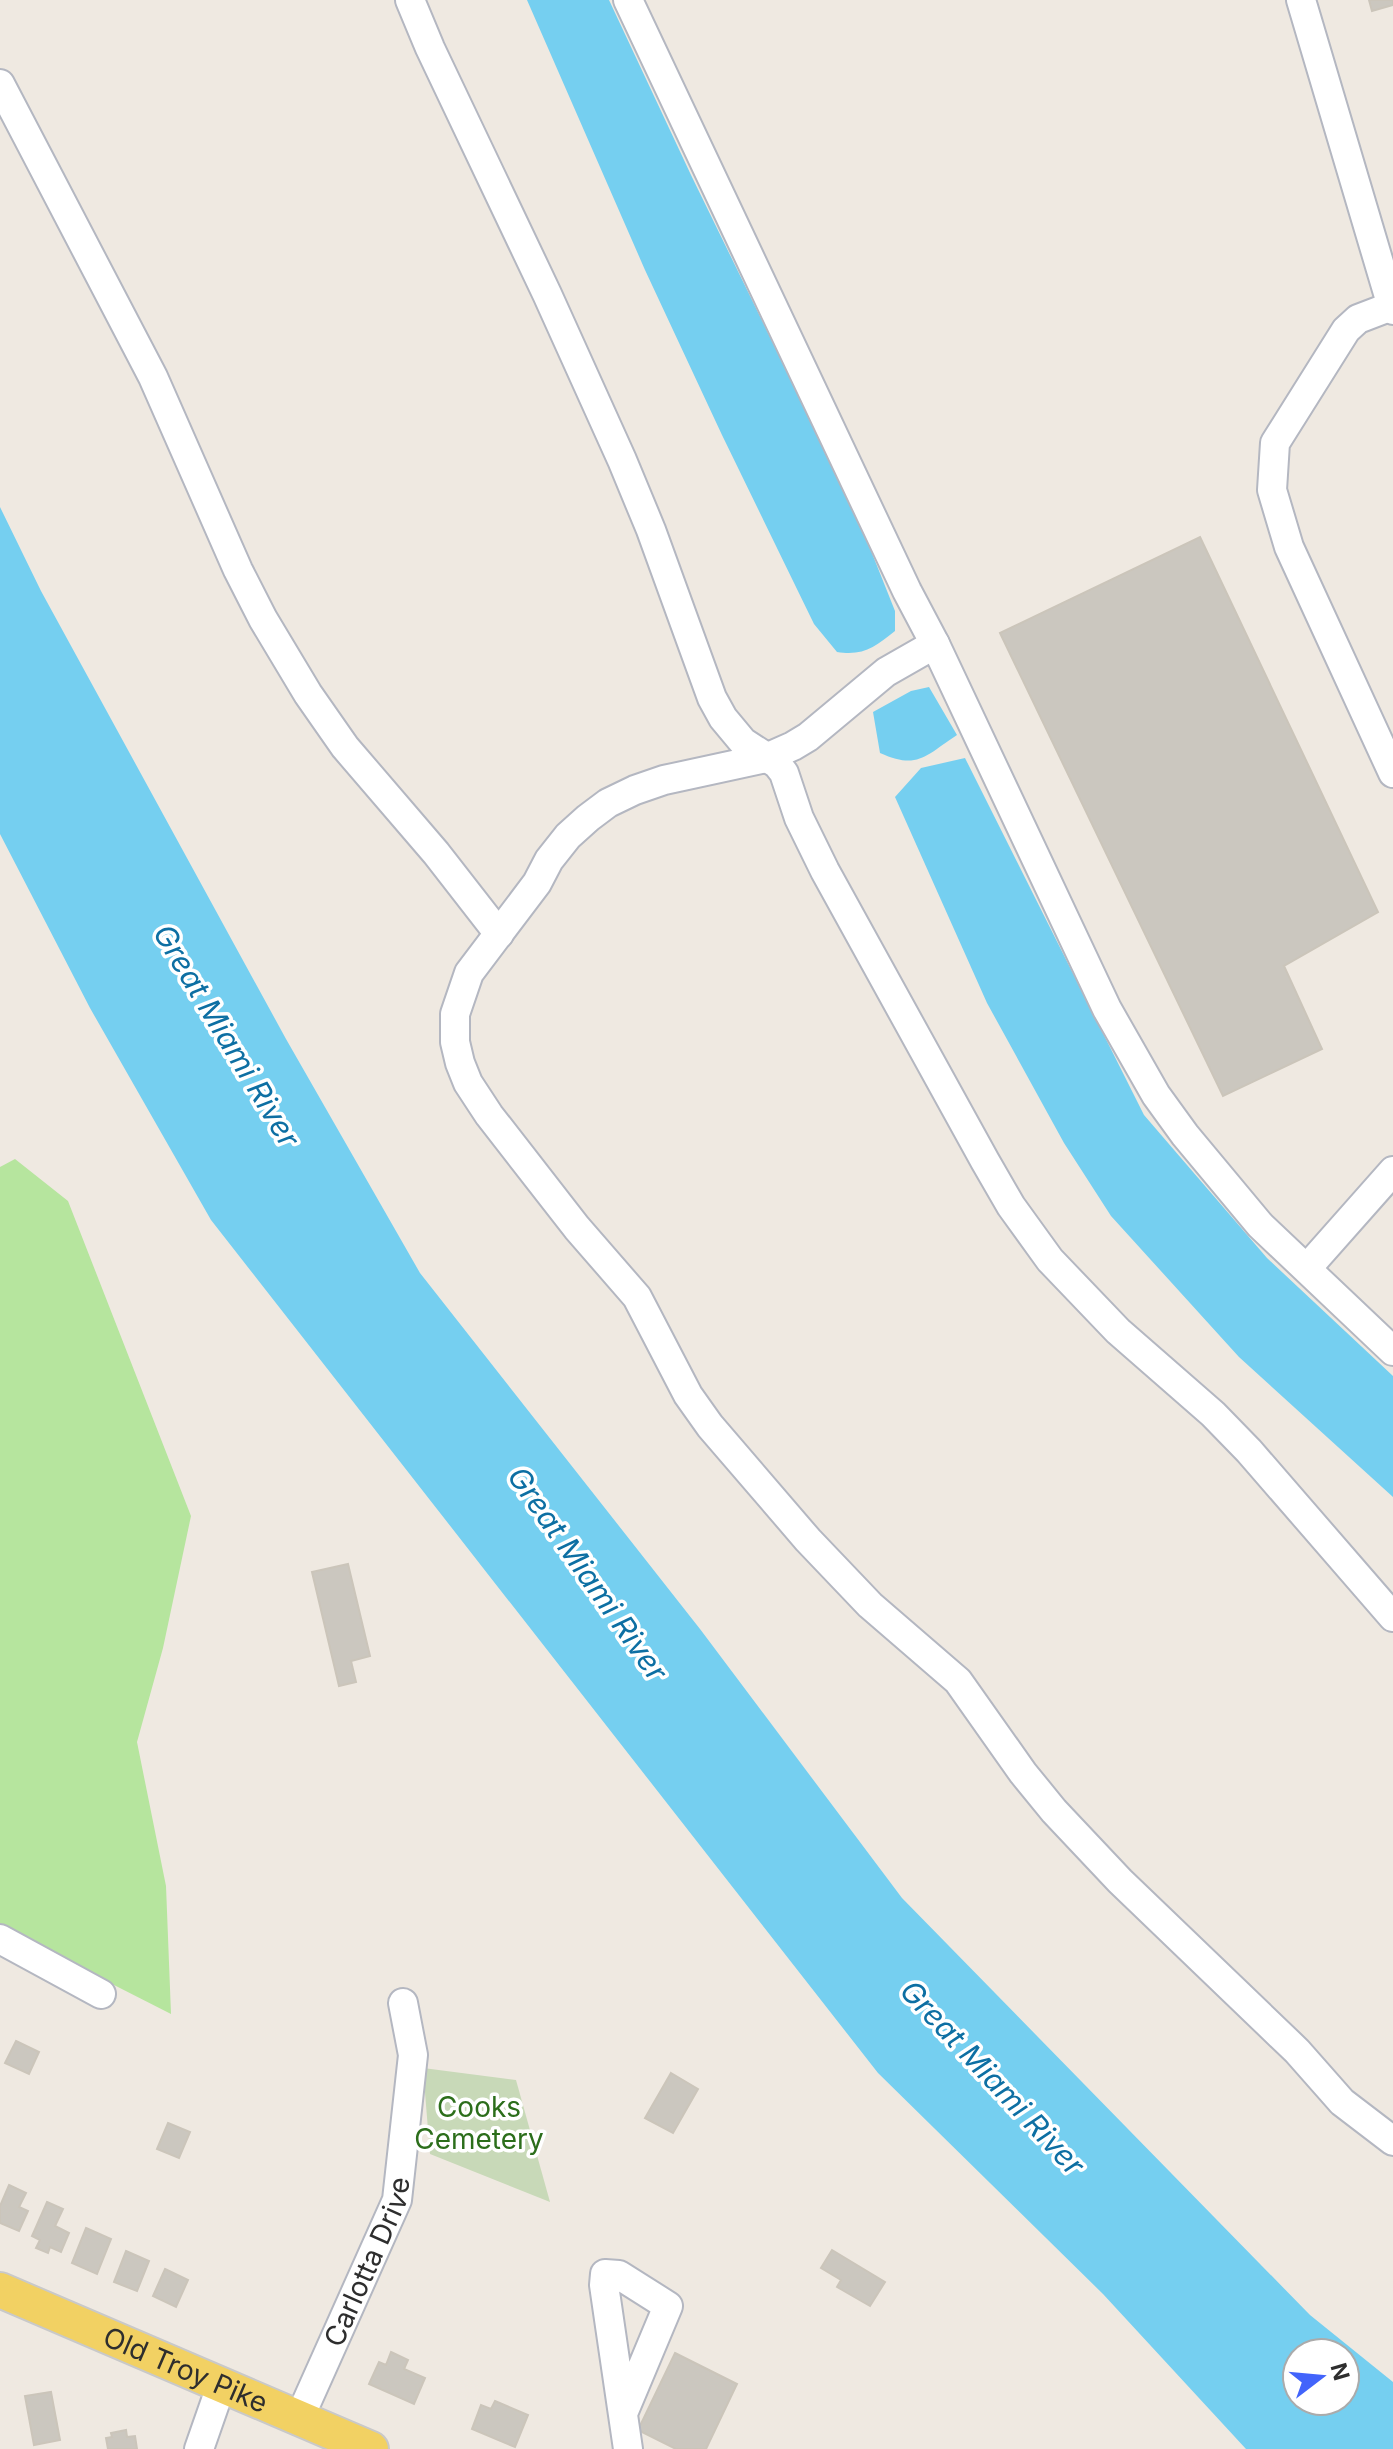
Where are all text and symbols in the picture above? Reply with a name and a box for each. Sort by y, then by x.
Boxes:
water label: Great Miami River [146,918,308,1154]
water label: Great Miami River [500,1459,676,1688]
water label: Great Miami River [893,1972,1093,2183]
park label: Cooks Cemetery [414,2090,544,2156]
street label: Carlotta Drive [317,2175,416,2352]
street label: Old Troy Pike [98,2319,273,2420]
north arrow [1281,2337,1361,2417]
text: N [1325,2360,1355,2383]

